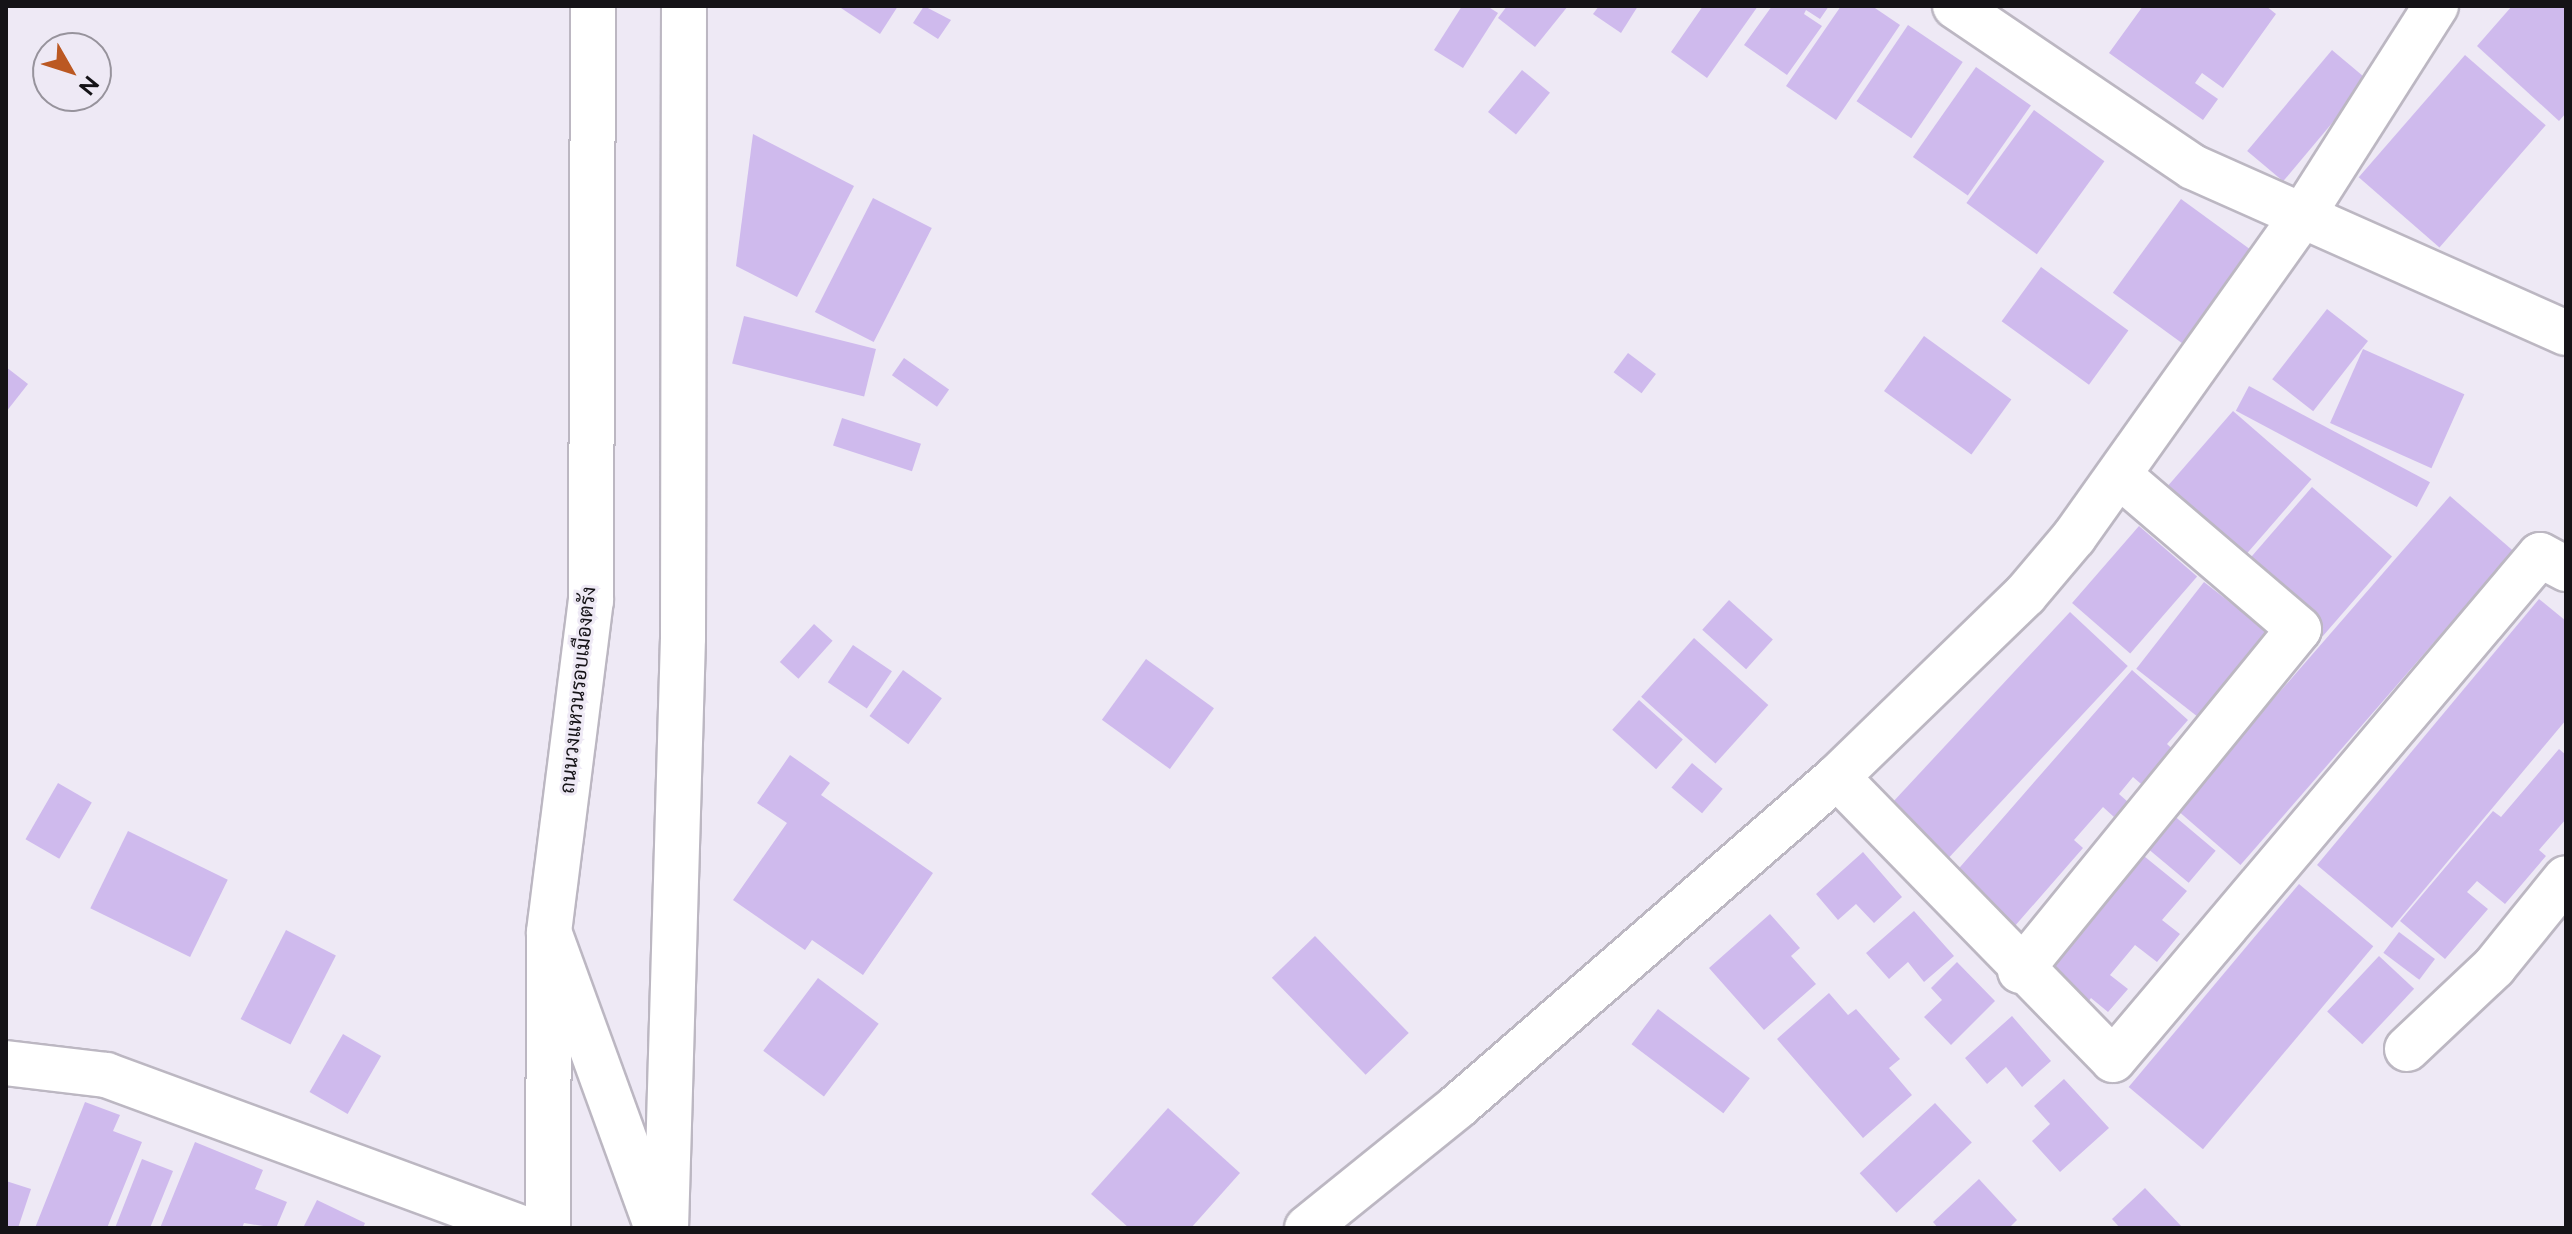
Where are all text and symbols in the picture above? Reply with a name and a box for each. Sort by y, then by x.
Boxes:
north arrow [32,32,112,112]
text: N [74,71,104,101]
street label: ถนนวงแหวนรอบเมืองตรัง [555,585,601,795]

